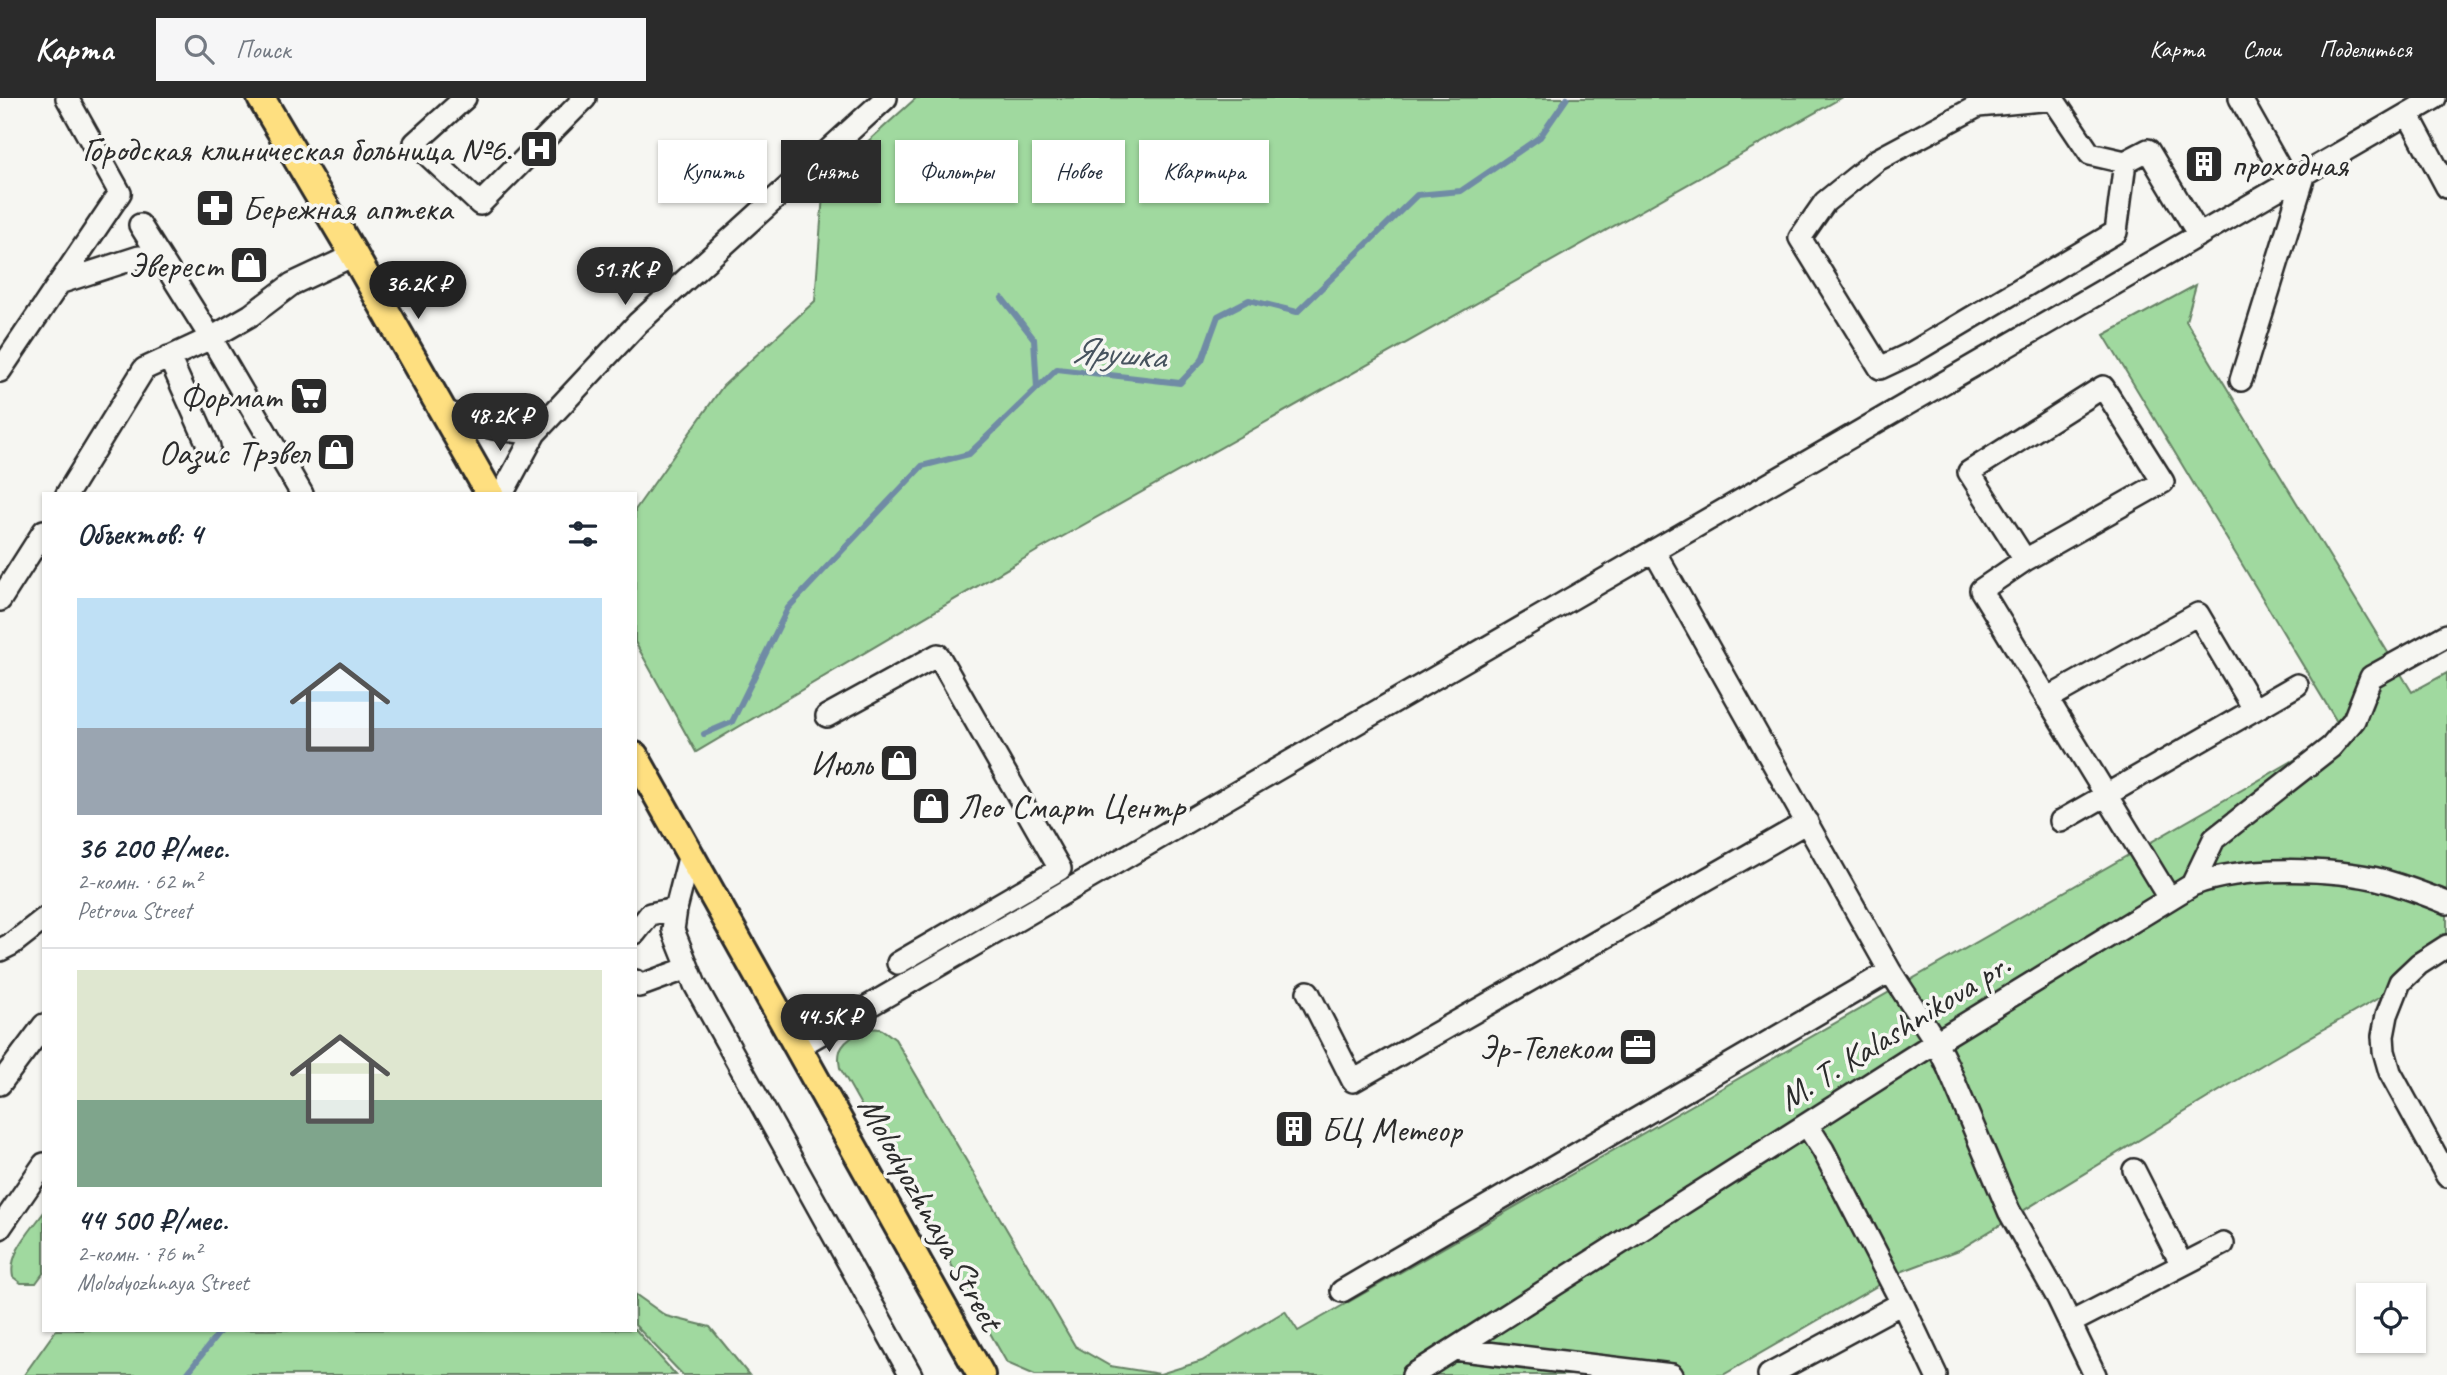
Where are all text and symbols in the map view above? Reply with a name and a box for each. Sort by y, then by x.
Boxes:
search box [156,18,646,81]
text: Карта [35,28,114,70]
icon: search [180,30,218,68]
text: Поиск [236,33,290,66]
text: Карта [2150,34,2204,64]
text: Слои [2242,34,2281,64]
text: Поделиться [2319,34,2412,64]
place label: Городская клиническая больница №6. [82,127,512,172]
hospital icon: Городская клиническая больница №6. [518,128,560,170]
chip: Купить [658,140,767,203]
chip: Снять [781,140,881,203]
chip: Фильтры [895,140,1018,203]
chip: Новое [1032,140,1125,203]
chip: Квартира [1139,140,1269,203]
place label: проходная [2231,142,2349,187]
building icon: проходная [2183,143,2225,185]
place label: Бережная аптека [242,186,455,231]
pharmacy icon: Бережная аптека [194,187,236,229]
place label: Эверест [128,243,224,288]
shop icon: Эверест [228,244,270,286]
pin: 51.7K ₽ [560,248,690,307]
text: 51.7K ₽ [593,255,657,284]
pin: 36.2K ₽ [353,262,483,321]
text: 36.2K ₽ [385,269,451,298]
water label: Ярушка [1069,326,1170,379]
place label: Формат [180,374,283,419]
supermarket icon: Формат [288,375,330,417]
pin: 48.2K ₽ [435,394,565,453]
text: 48.2K ₽ [468,401,532,430]
place label: Оазис Трэвел [158,430,312,475]
shop icon: Оазис Трэвел [315,431,357,473]
text: Объектов: 4 [77,515,202,553]
icon: filters [564,515,602,553]
icon: home [277,644,403,770]
place label: Июль [810,741,875,786]
shop icon: Июль [878,742,920,784]
place label: Лео Смарт Центр [958,784,1187,829]
shop icon: Лео Смарт Центр [910,785,952,827]
text: 36 200 ₽/мес. [77,829,229,867]
text: 2-комн. · 62 m² [77,867,201,896]
text: Petrova Street [77,896,191,925]
street label: M. T. Kalashnikova pr. [1770,942,2019,1121]
pin: 44.5K ₽ [764,995,894,1054]
text: 44.5K ₽ [797,1002,861,1031]
icon: home [277,1016,403,1142]
place label: Эр-Телеком [1479,1025,1614,1070]
office icon: Эр-Телеком [1617,1026,1659,1068]
street label: Molodyozhnaya Street [848,1088,1015,1341]
place label: БЦ Метеор [1321,1107,1463,1152]
building icon: БЦ Метеор [1273,1108,1315,1150]
text: 44 500 ₽/мес. [77,1201,228,1239]
text: 2-комн. · 76 m² [77,1239,201,1268]
text: Molodyozhnaya Street [77,1268,249,1297]
map controls [2356,1283,2426,1353]
button: locate [2356,1283,2426,1353]

